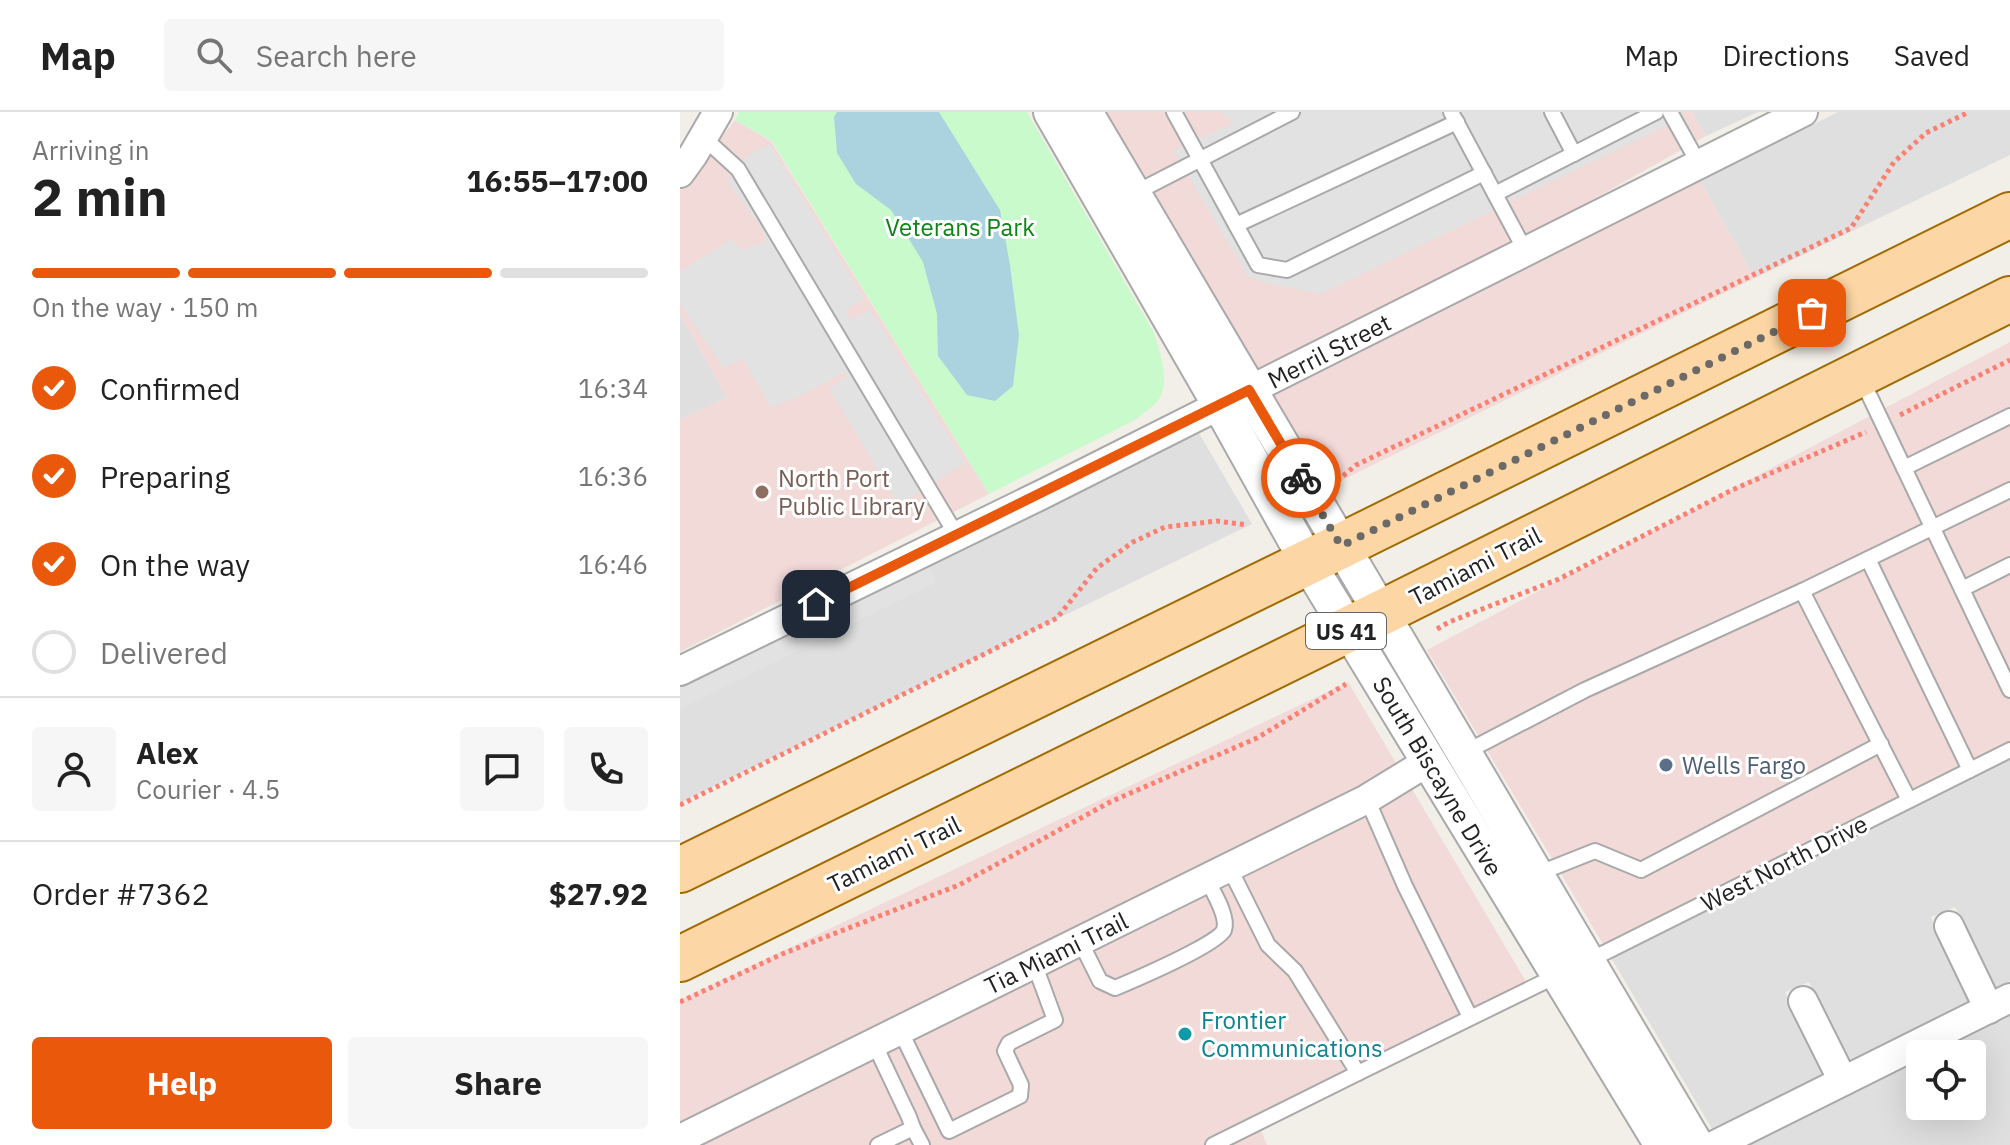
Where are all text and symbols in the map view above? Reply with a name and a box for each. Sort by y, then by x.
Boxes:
search box [164,19,724,91]
text: Map [40,31,116,80]
icon: search [192,33,236,77]
text: Search here [256,36,417,75]
text: Map [1624,37,1678,74]
text: Directions [1722,37,1850,74]
text: Saved [1894,37,1970,74]
text: Arriving in [32,133,149,167]
text: 16:55–17:00 [467,161,648,200]
text: 2 min [32,163,168,230]
park label: Veterans Park [885,211,1035,243]
pin [1778,279,1846,347]
text: On the way · 150 m [32,290,258,324]
icon: bag [1790,291,1834,335]
street label: Merril Street [1262,306,1396,396]
icon: check [32,366,76,410]
text: Confirmed [100,369,241,408]
text: 16:34 [578,371,648,405]
courier [1261,438,1341,518]
icon: check [32,454,76,498]
icon: bike [1279,456,1323,500]
text: Preparing [100,457,230,496]
text: 16:36 [578,459,648,493]
place label: North Port Public Library [778,462,925,522]
marker: North Port Public Library [753,483,771,501]
street label: Tamiami Trail [1404,519,1546,613]
icon: check [32,542,76,586]
text: On the way [100,545,250,584]
text: 16:46 [578,547,648,581]
pin [782,570,850,638]
icon: home [794,582,838,626]
road number: US 41 [1306,613,1386,649]
text: Delivered [100,633,228,672]
street label: South Biscayne Drive [1366,670,1510,882]
button: person [32,727,116,811]
button: chat [460,727,544,811]
button: phone [564,727,648,811]
text: Alex [136,733,199,772]
place label: Wells Fargo [1682,749,1806,781]
marker: Wells Fargo [1657,756,1675,774]
text: Courier · 4.5 [136,772,280,806]
street label: West North Drive [1695,807,1873,919]
street label: Tamiami Trail [822,808,966,900]
text: Order #7362 [32,874,209,913]
text: $27.92 [549,874,648,913]
street label: Tia Miami Trail [979,904,1133,1002]
place label: Frontier Communications [1201,1004,1383,1064]
marker: Frontier Communications [1176,1025,1194,1043]
button: Help [32,1037,332,1129]
button: Share [348,1037,648,1129]
map controls [1906,1040,1986,1120]
button: locate [1906,1040,1986,1120]

